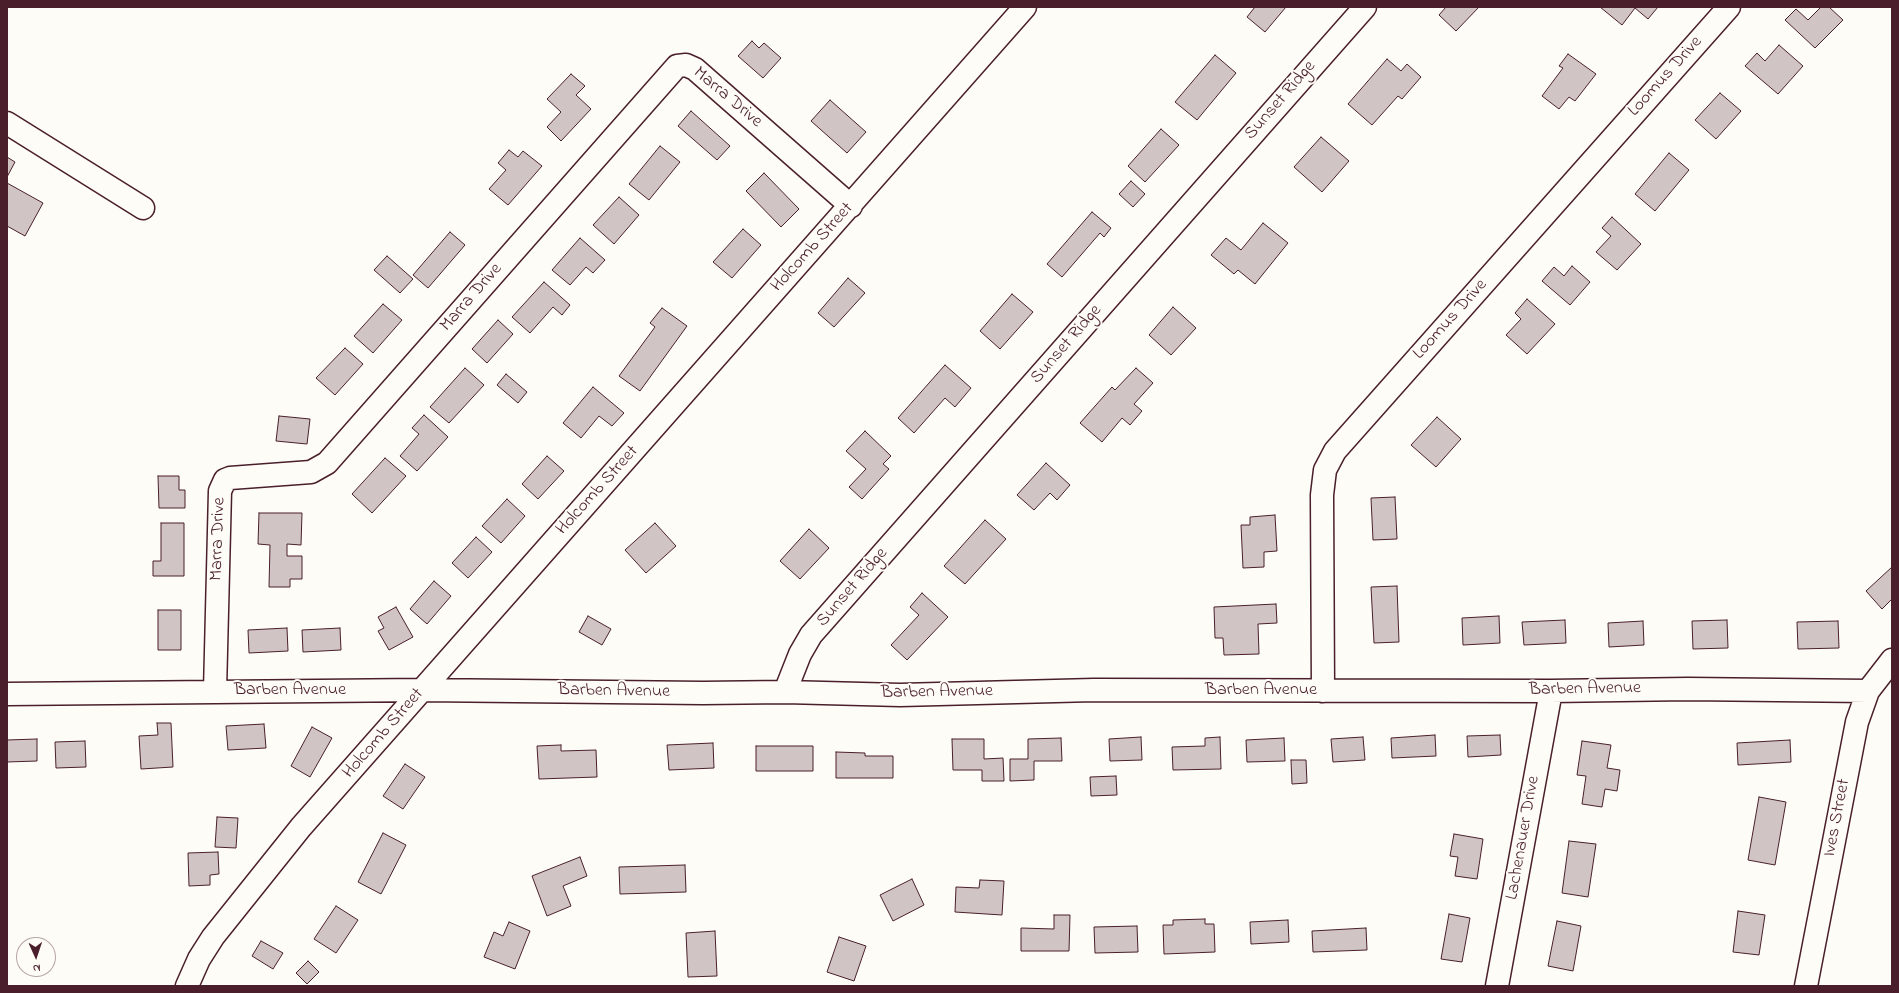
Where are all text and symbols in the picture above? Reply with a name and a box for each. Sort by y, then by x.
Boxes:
street label: Loomus Drive [1624,32,1708,122]
street label: Sunset Ridge [1241,57,1321,145]
street label: Marra Drive [688,63,766,133]
street label: Holcomb Street [767,199,859,297]
street label: Marra Drive [436,259,508,337]
street label: Loomus Drive [1409,275,1493,365]
street label: Sunset Ridge [1027,301,1107,389]
street label: Holcomb Street [552,442,644,540]
street label: Marra Drive [207,497,231,581]
street label: Sunset Ridge [813,544,893,632]
street label: Barben Avenue [1529,678,1641,702]
street label: Barben Avenue [234,680,346,702]
street label: Barben Avenue [558,680,670,704]
street label: Barben Avenue [1205,680,1317,702]
street label: Barben Avenue [881,681,993,705]
street label: Holcomb Street [339,684,429,784]
street label: Lachenauer Drive [1502,774,1546,902]
street label: Ives Street [1820,777,1856,859]
north arrow [16,937,56,977]
text: N [32,960,41,976]

